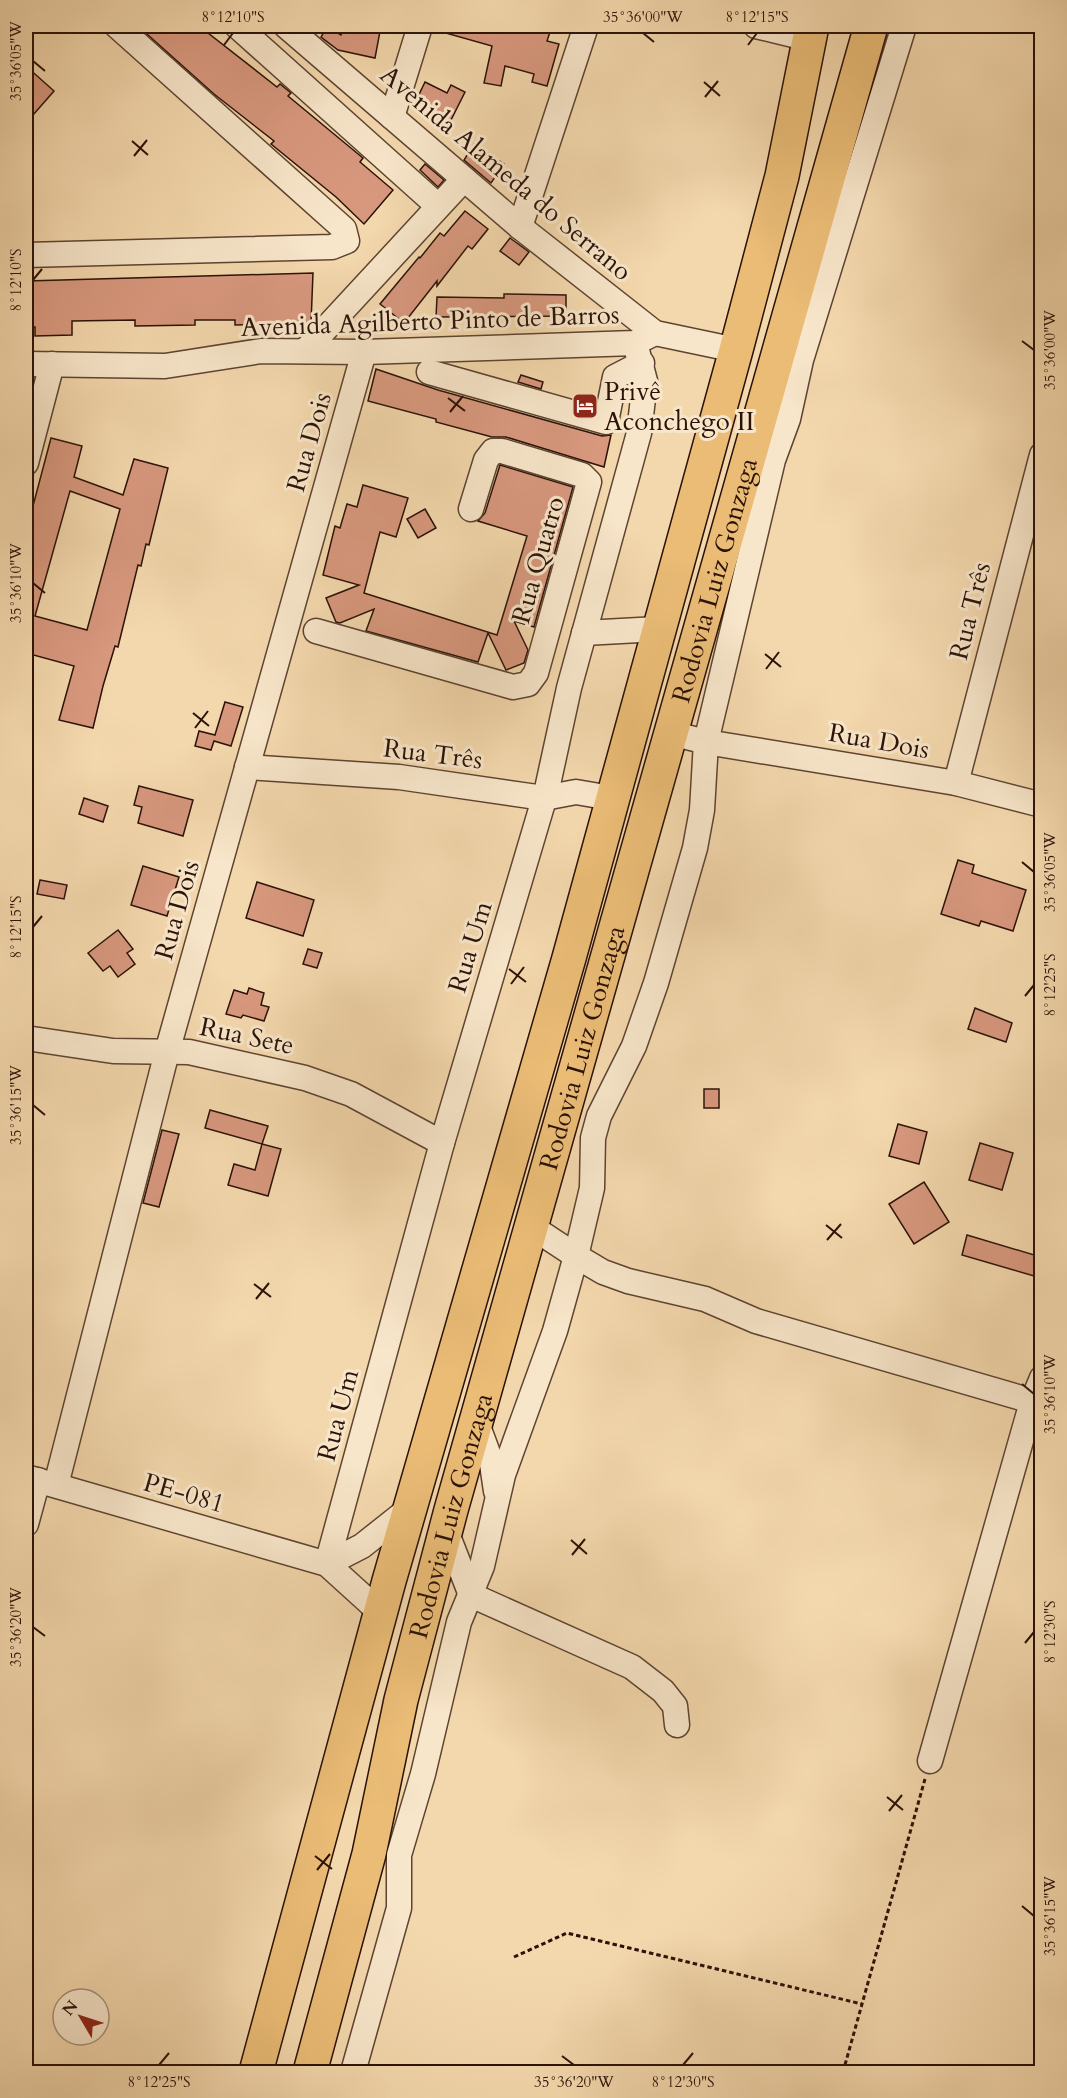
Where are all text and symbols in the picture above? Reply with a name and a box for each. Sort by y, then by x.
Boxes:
text: 8°12'10"S [201,7,265,27]
text: 35°36'00"W [603,7,683,27]
text: 8°12'15"S [725,7,789,27]
text: 35°36'05"W [6,21,26,101]
street label: Avenida Alameda do Serrano [373,57,639,289]
text: 8°12'10"S [6,248,26,312]
street label: Avenida Agilberto Pinto de Barros [240,297,620,345]
text: 35°36'00"W [1040,310,1060,390]
place label: Privê Aconchego II [604,374,754,439]
street label: Rua Dois [278,388,340,496]
hotel icon: Privê Aconchego II [570,391,600,421]
street label: Rodovia Luiz Gonzaga [663,454,765,706]
street label: Rua Quatro [503,493,573,627]
text: 35°36'10"W [6,543,26,623]
street label: Rua Três [941,558,999,664]
street label: Rua Dois [826,715,932,767]
street label: Rua Três [381,731,485,777]
text: 35°36'05"W [1040,832,1060,912]
street label: Rua Dois [146,856,208,964]
text: 8°12'15"S [6,895,26,959]
street label: Rua Um [440,897,500,997]
street label: Rodovia Luiz Gonzaga [531,921,633,1174]
text: 8°12'25"S [1040,953,1060,1017]
street label: Rua Sete [197,1009,297,1063]
text: 35°36'15"W [6,1065,26,1145]
text: 35°36'10"W [1040,1354,1060,1434]
street label: Rua Um [309,1365,367,1465]
street label: Rodovia Luiz Gonzaga [400,1389,501,1642]
street label: PE-081 [139,1465,229,1521]
text: 35°36'20"W [6,1587,26,1667]
text: 8°12'30"S [1040,1600,1060,1664]
text: 35°36'15"W [1040,1876,1060,1956]
north arrow [51,1987,111,2047]
text: N [57,1996,83,2021]
text: 8°12'25"S [127,2072,191,2092]
text: 35°36'20"W [534,2072,614,2092]
text: 8°12'30"S [651,2072,715,2092]

